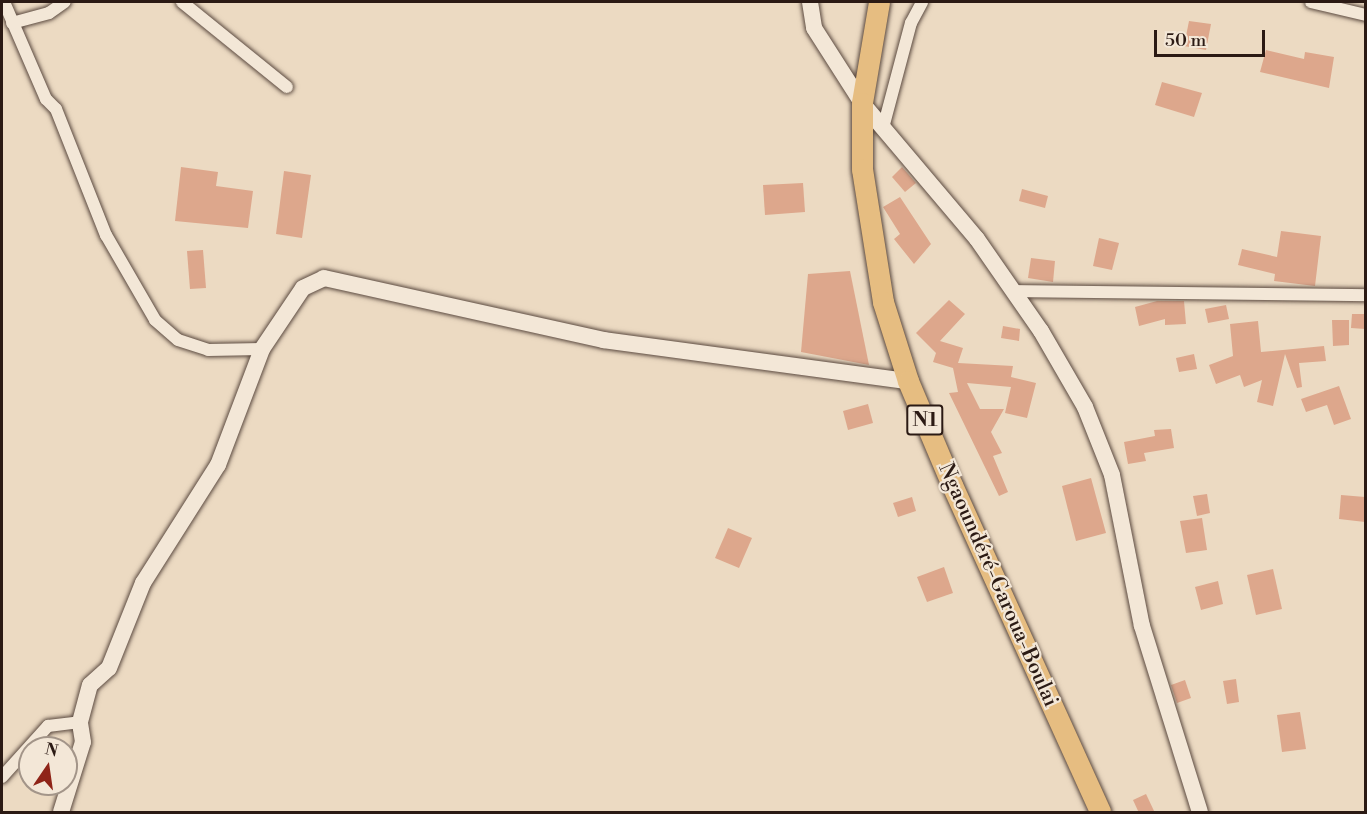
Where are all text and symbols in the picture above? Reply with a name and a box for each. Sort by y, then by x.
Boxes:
scale bar [1157,18,1268,56]
text: 50 m [1165,29,1206,52]
road number: N1 [906,403,944,437]
street label: Ngaoundéré-Garoua-Boulai [933,459,1063,711]
north arrow [18,736,78,796]
text: N [43,739,60,762]

